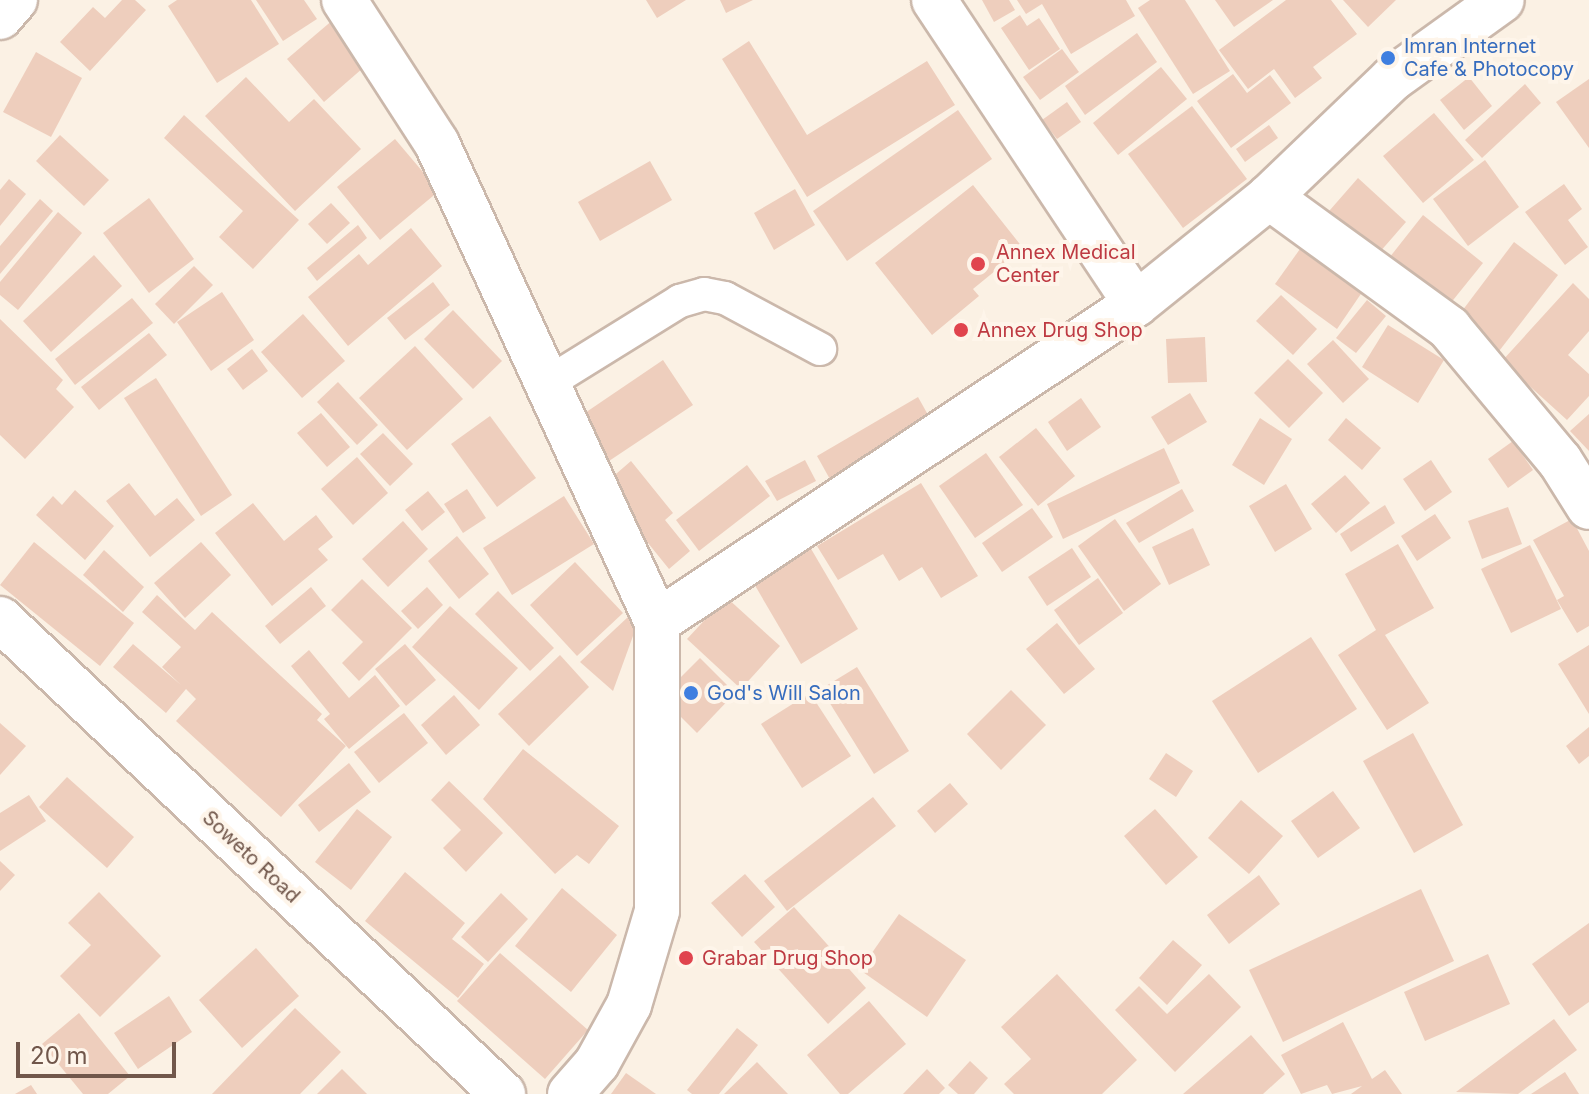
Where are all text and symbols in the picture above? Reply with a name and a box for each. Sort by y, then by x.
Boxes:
place label: Imran Internet Cafe & Photocopy [1404,34,1574,81]
marker: Imran Internet Cafe & Photocopy [1379,49,1397,67]
place label: Annex Medical Center [996,240,1136,287]
marker: Annex Medical Center [967,253,989,275]
place label: Annex Drug Shop [977,318,1143,342]
marker: Annex Drug Shop [952,321,970,339]
place label: God's Will Salon [707,681,861,705]
marker: God's Will Salon [682,684,700,702]
street label: Soweto Road [197,806,305,908]
place label: Grabar Drug Shop [702,946,873,970]
marker: Grabar Drug Shop [677,949,695,967]
scale bar [20,1026,180,1076]
text: 20 m [30,1041,88,1070]

